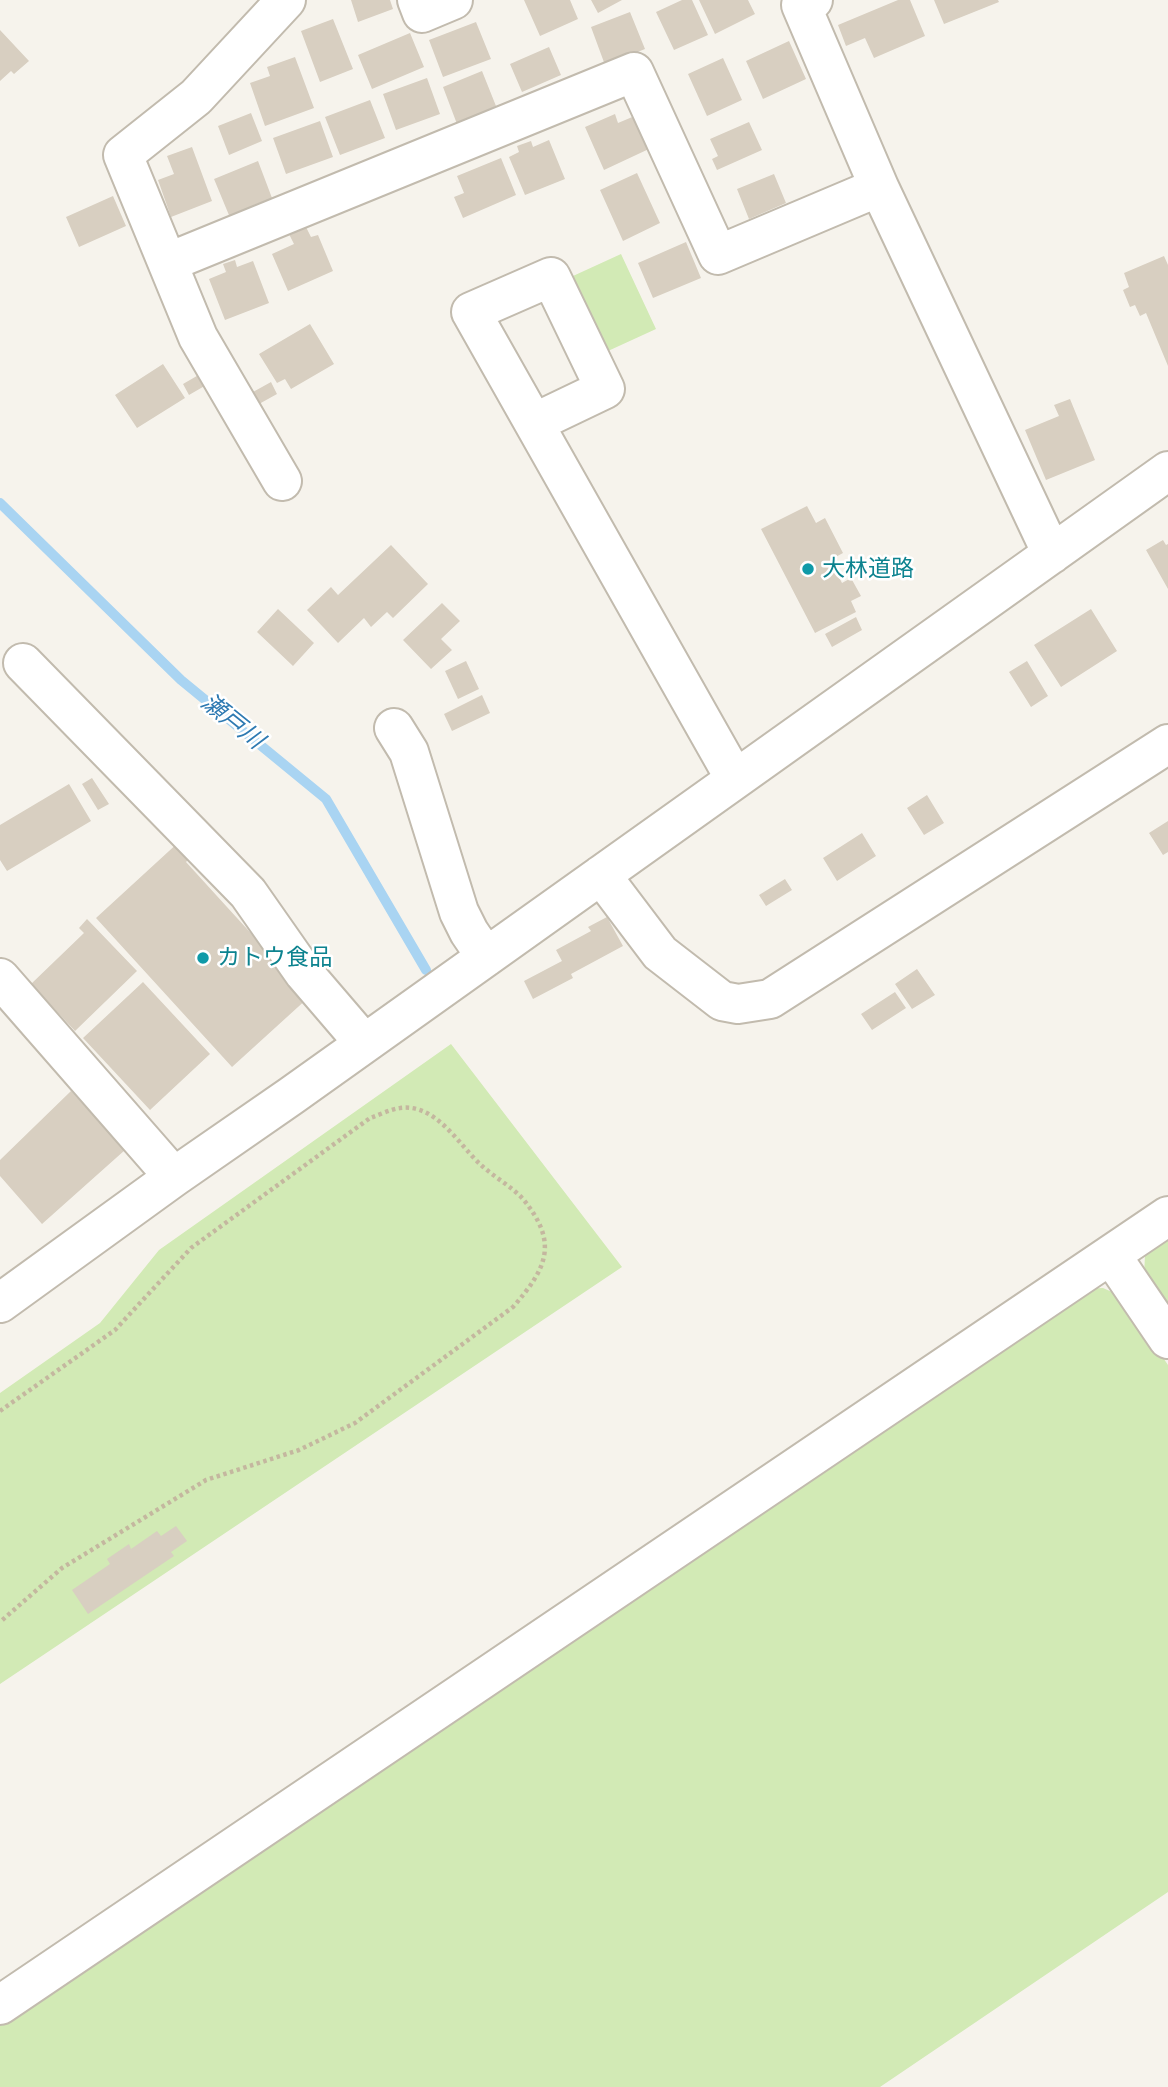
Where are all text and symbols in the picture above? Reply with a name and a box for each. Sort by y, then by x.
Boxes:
place label: 大林道路 [822,555,914,583]
marker: 大林道路 [800,561,816,577]
water label: 瀬戸川 [195,688,269,756]
place label: カトウ食品 [217,944,332,972]
marker: カトウ食品 [195,950,211,966]

